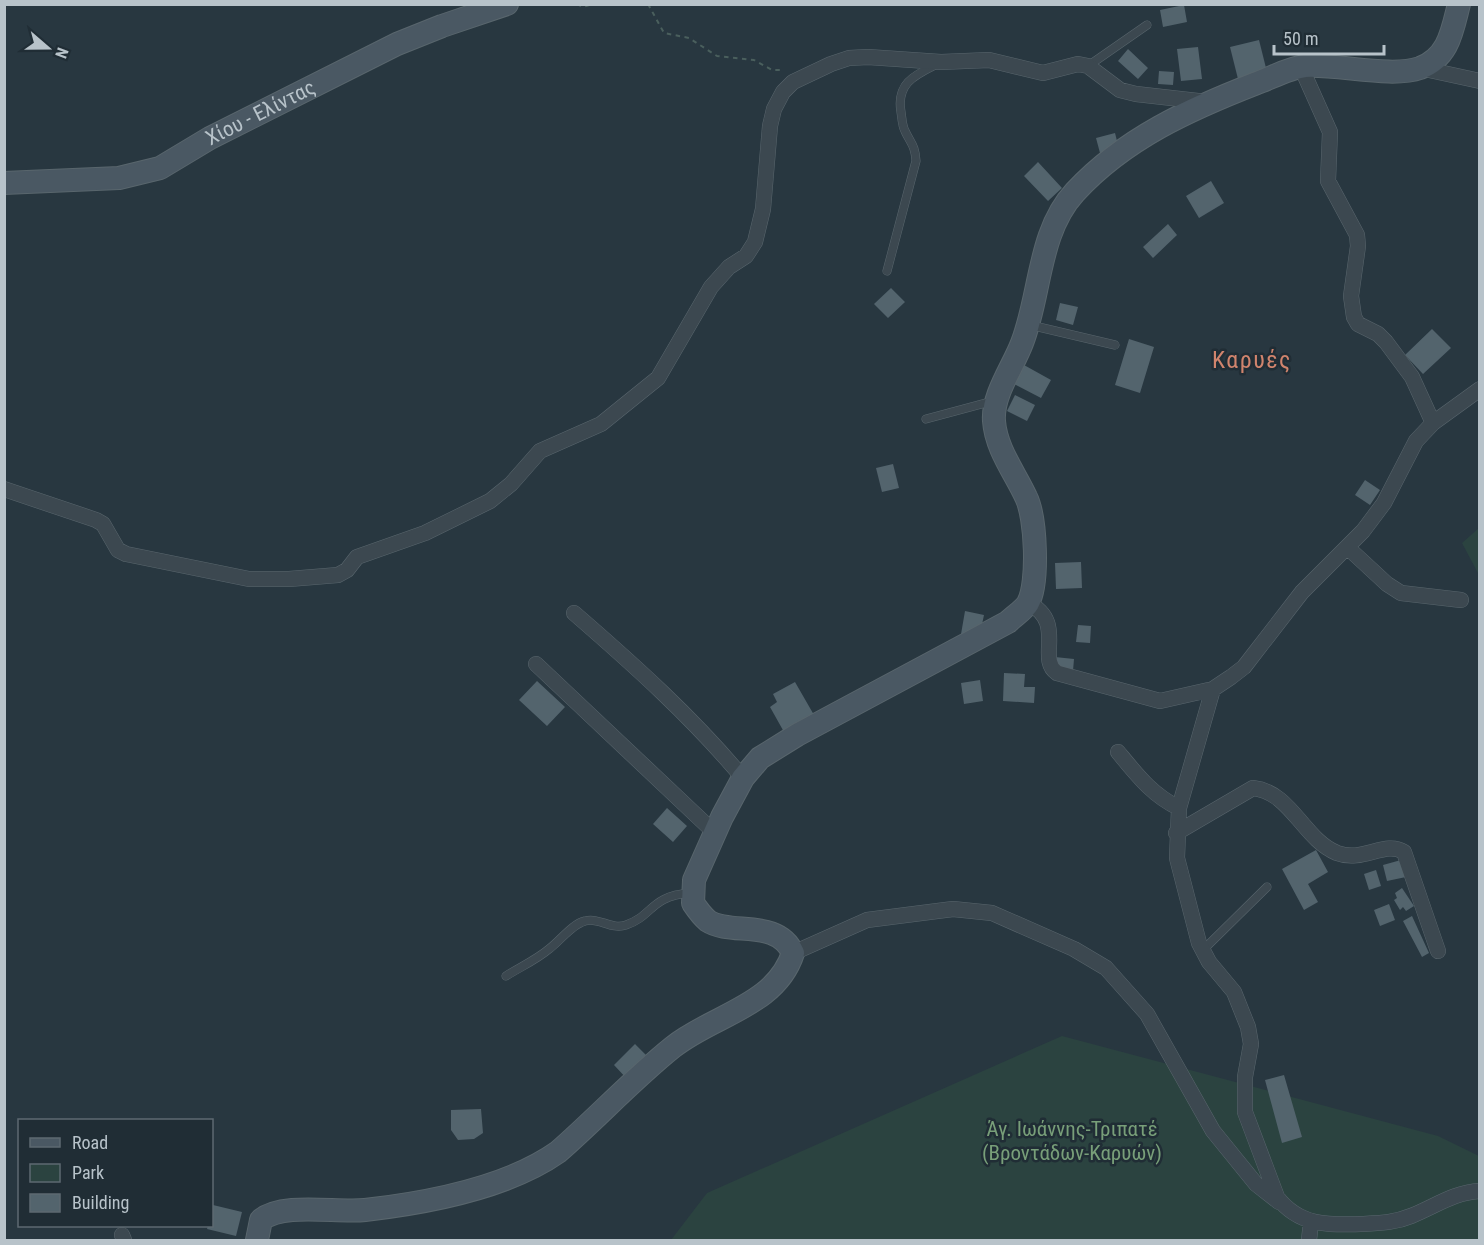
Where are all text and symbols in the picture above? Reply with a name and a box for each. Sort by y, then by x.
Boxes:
north arrow [18,18,78,78]
scale bar [1274,18,1384,56]
text: 50 m [1283,28,1318,49]
text: N [51,45,72,61]
street label: Χίου - Ελίντας [202,75,319,150]
district label: Καρυές [1212,346,1292,374]
park label: Άγ. Ιωάννης-Τριπατέ (Βροντάδων-Καρυών) [982,1117,1162,1165]
legend [18,1119,213,1227]
text: Road [72,1132,108,1153]
text: Park [72,1162,104,1183]
text: Building [72,1192,129,1213]

